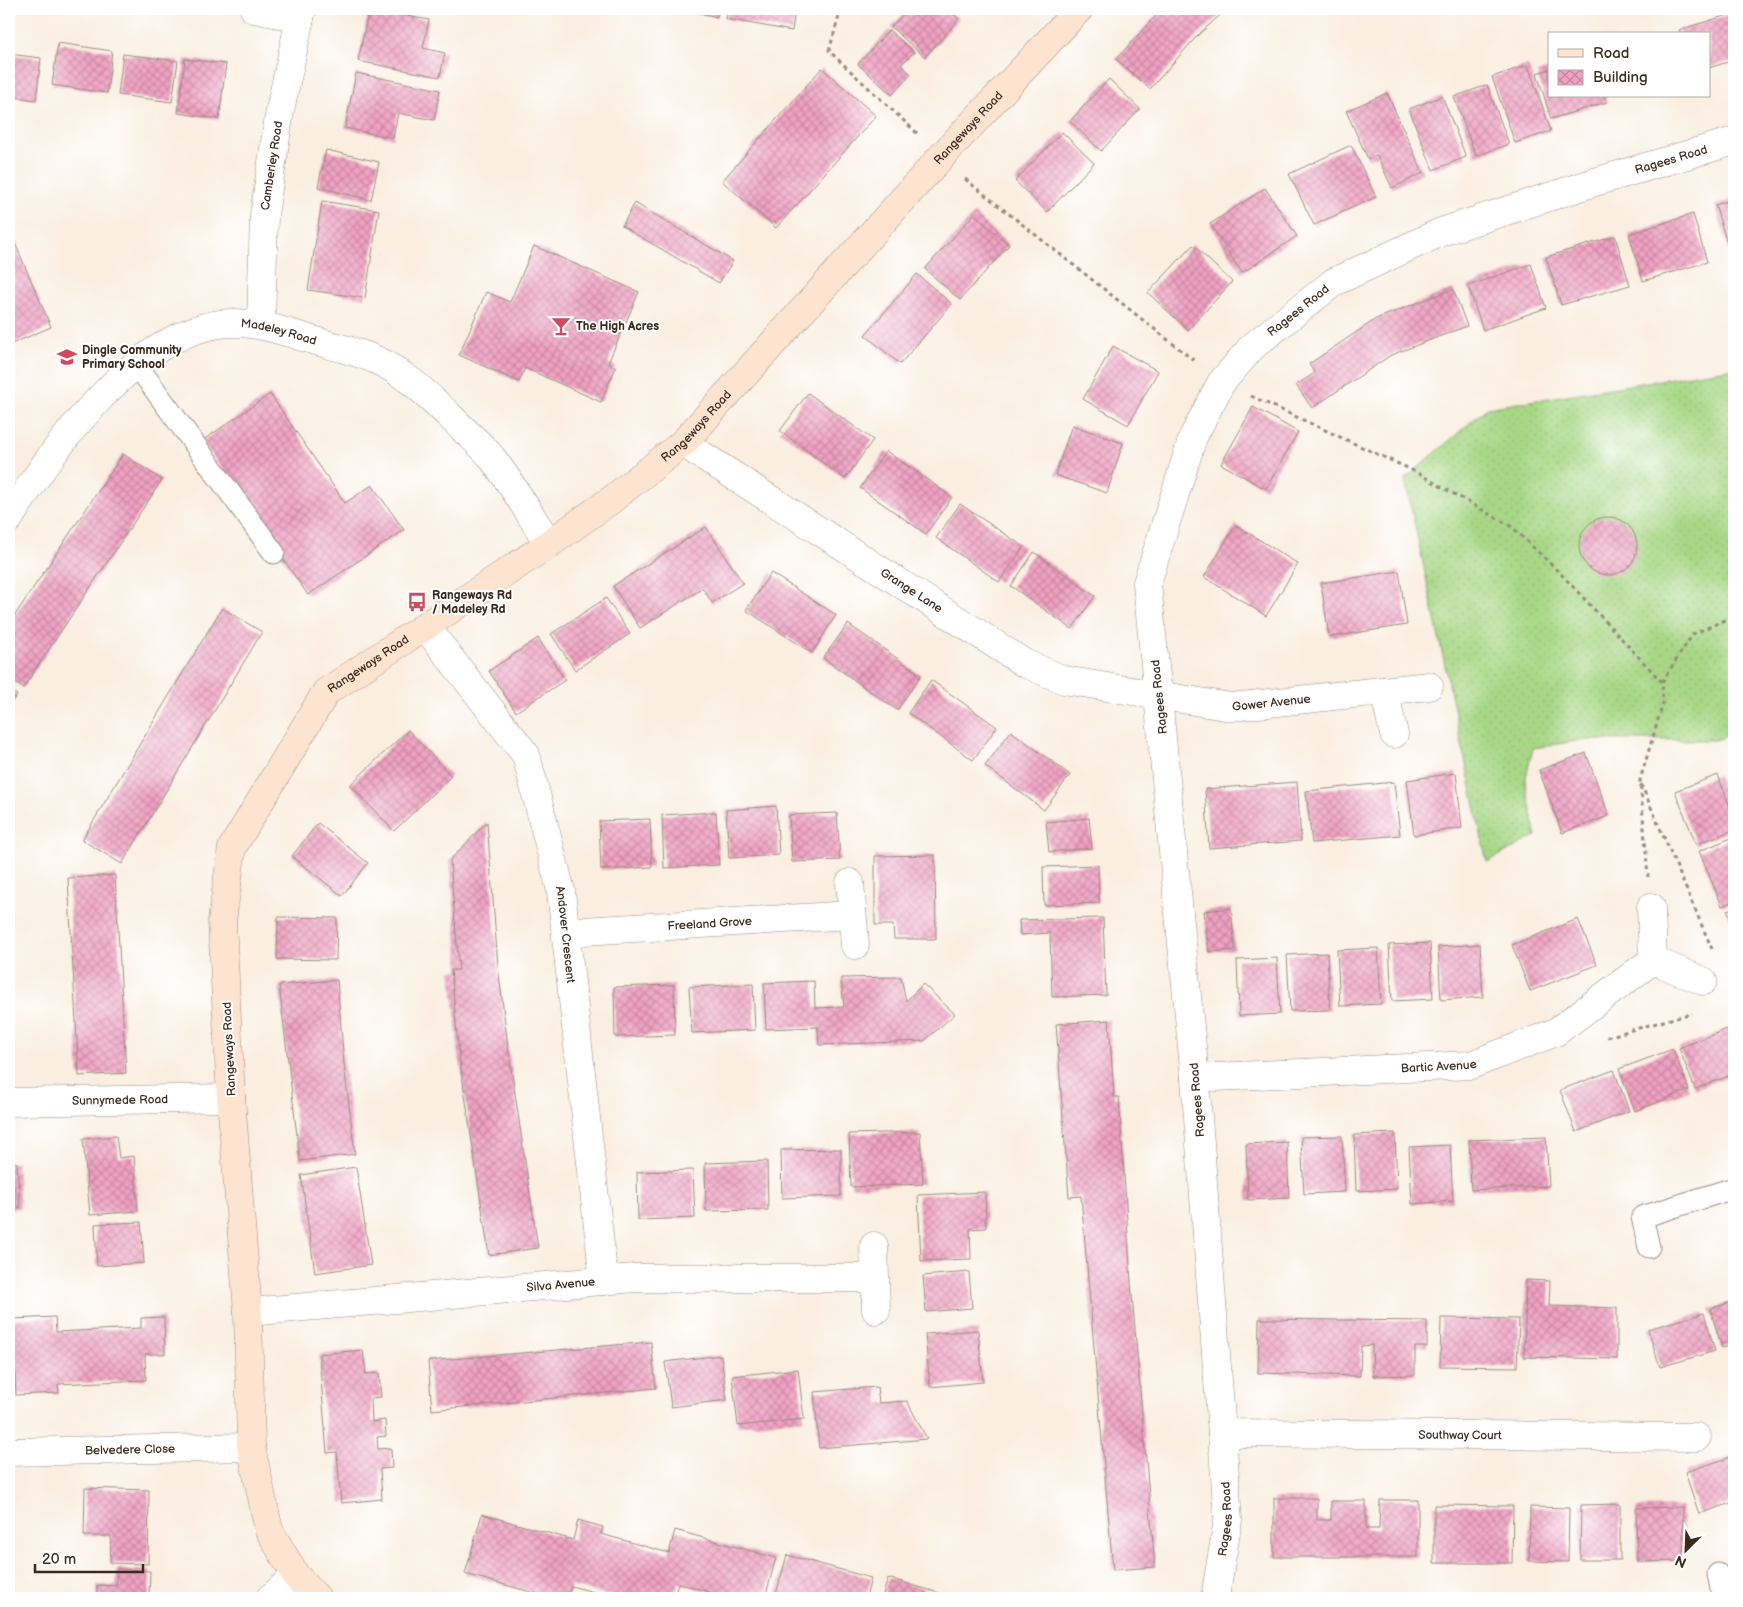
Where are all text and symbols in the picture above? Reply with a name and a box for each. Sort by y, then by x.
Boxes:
legend [1548,32,1710,98]
text: Road [1593,44,1629,63]
text: Building [1593,68,1648,87]
street label: Rangeways Road [931,88,1006,168]
street label: Camberley Road [258,120,286,211]
street label: Ragees Road [1633,142,1709,178]
street label: Ragees Road [1265,282,1333,340]
bar icon: The High Acres [550,315,572,337]
street label: Madeley Road [240,316,318,349]
place label: The High Acres [576,319,659,334]
place label: Dingle Community Primary School [82,343,182,372]
school or university icon: Dingle Community Primary School [56,346,78,368]
street label: Rangeways Road [658,387,735,466]
street label: Grange Lane [877,565,945,616]
place label: Rangeways Rd / Madeley Rd [432,588,512,617]
bus stop icon: Rangeways Rd / Madeley Rd [406,591,428,613]
street label: Rangeways Road [325,632,412,697]
street label: Ragees Road [1148,659,1171,735]
street label: Gower Avenue [1231,692,1311,715]
street label: Andover Crescent [552,884,578,984]
street label: Freeland Grove [667,914,752,934]
street label: Rangeways Road [220,1001,239,1097]
street label: Bartic Avenue [1400,1056,1479,1076]
street label: Ragees Road [1187,1062,1208,1138]
street label: Sunnymede Road [72,1092,168,1109]
street label: Silva Avenue [526,1275,596,1295]
street label: Southway Court [1418,1428,1502,1443]
street label: Belvedere Close [85,1442,175,1458]
street label: Ragees Road [1215,1481,1236,1557]
north arrow [1660,1524,1710,1574]
scale bar [35,1542,142,1574]
text: 20 m [42,1550,76,1569]
text: N [1673,1552,1689,1571]

